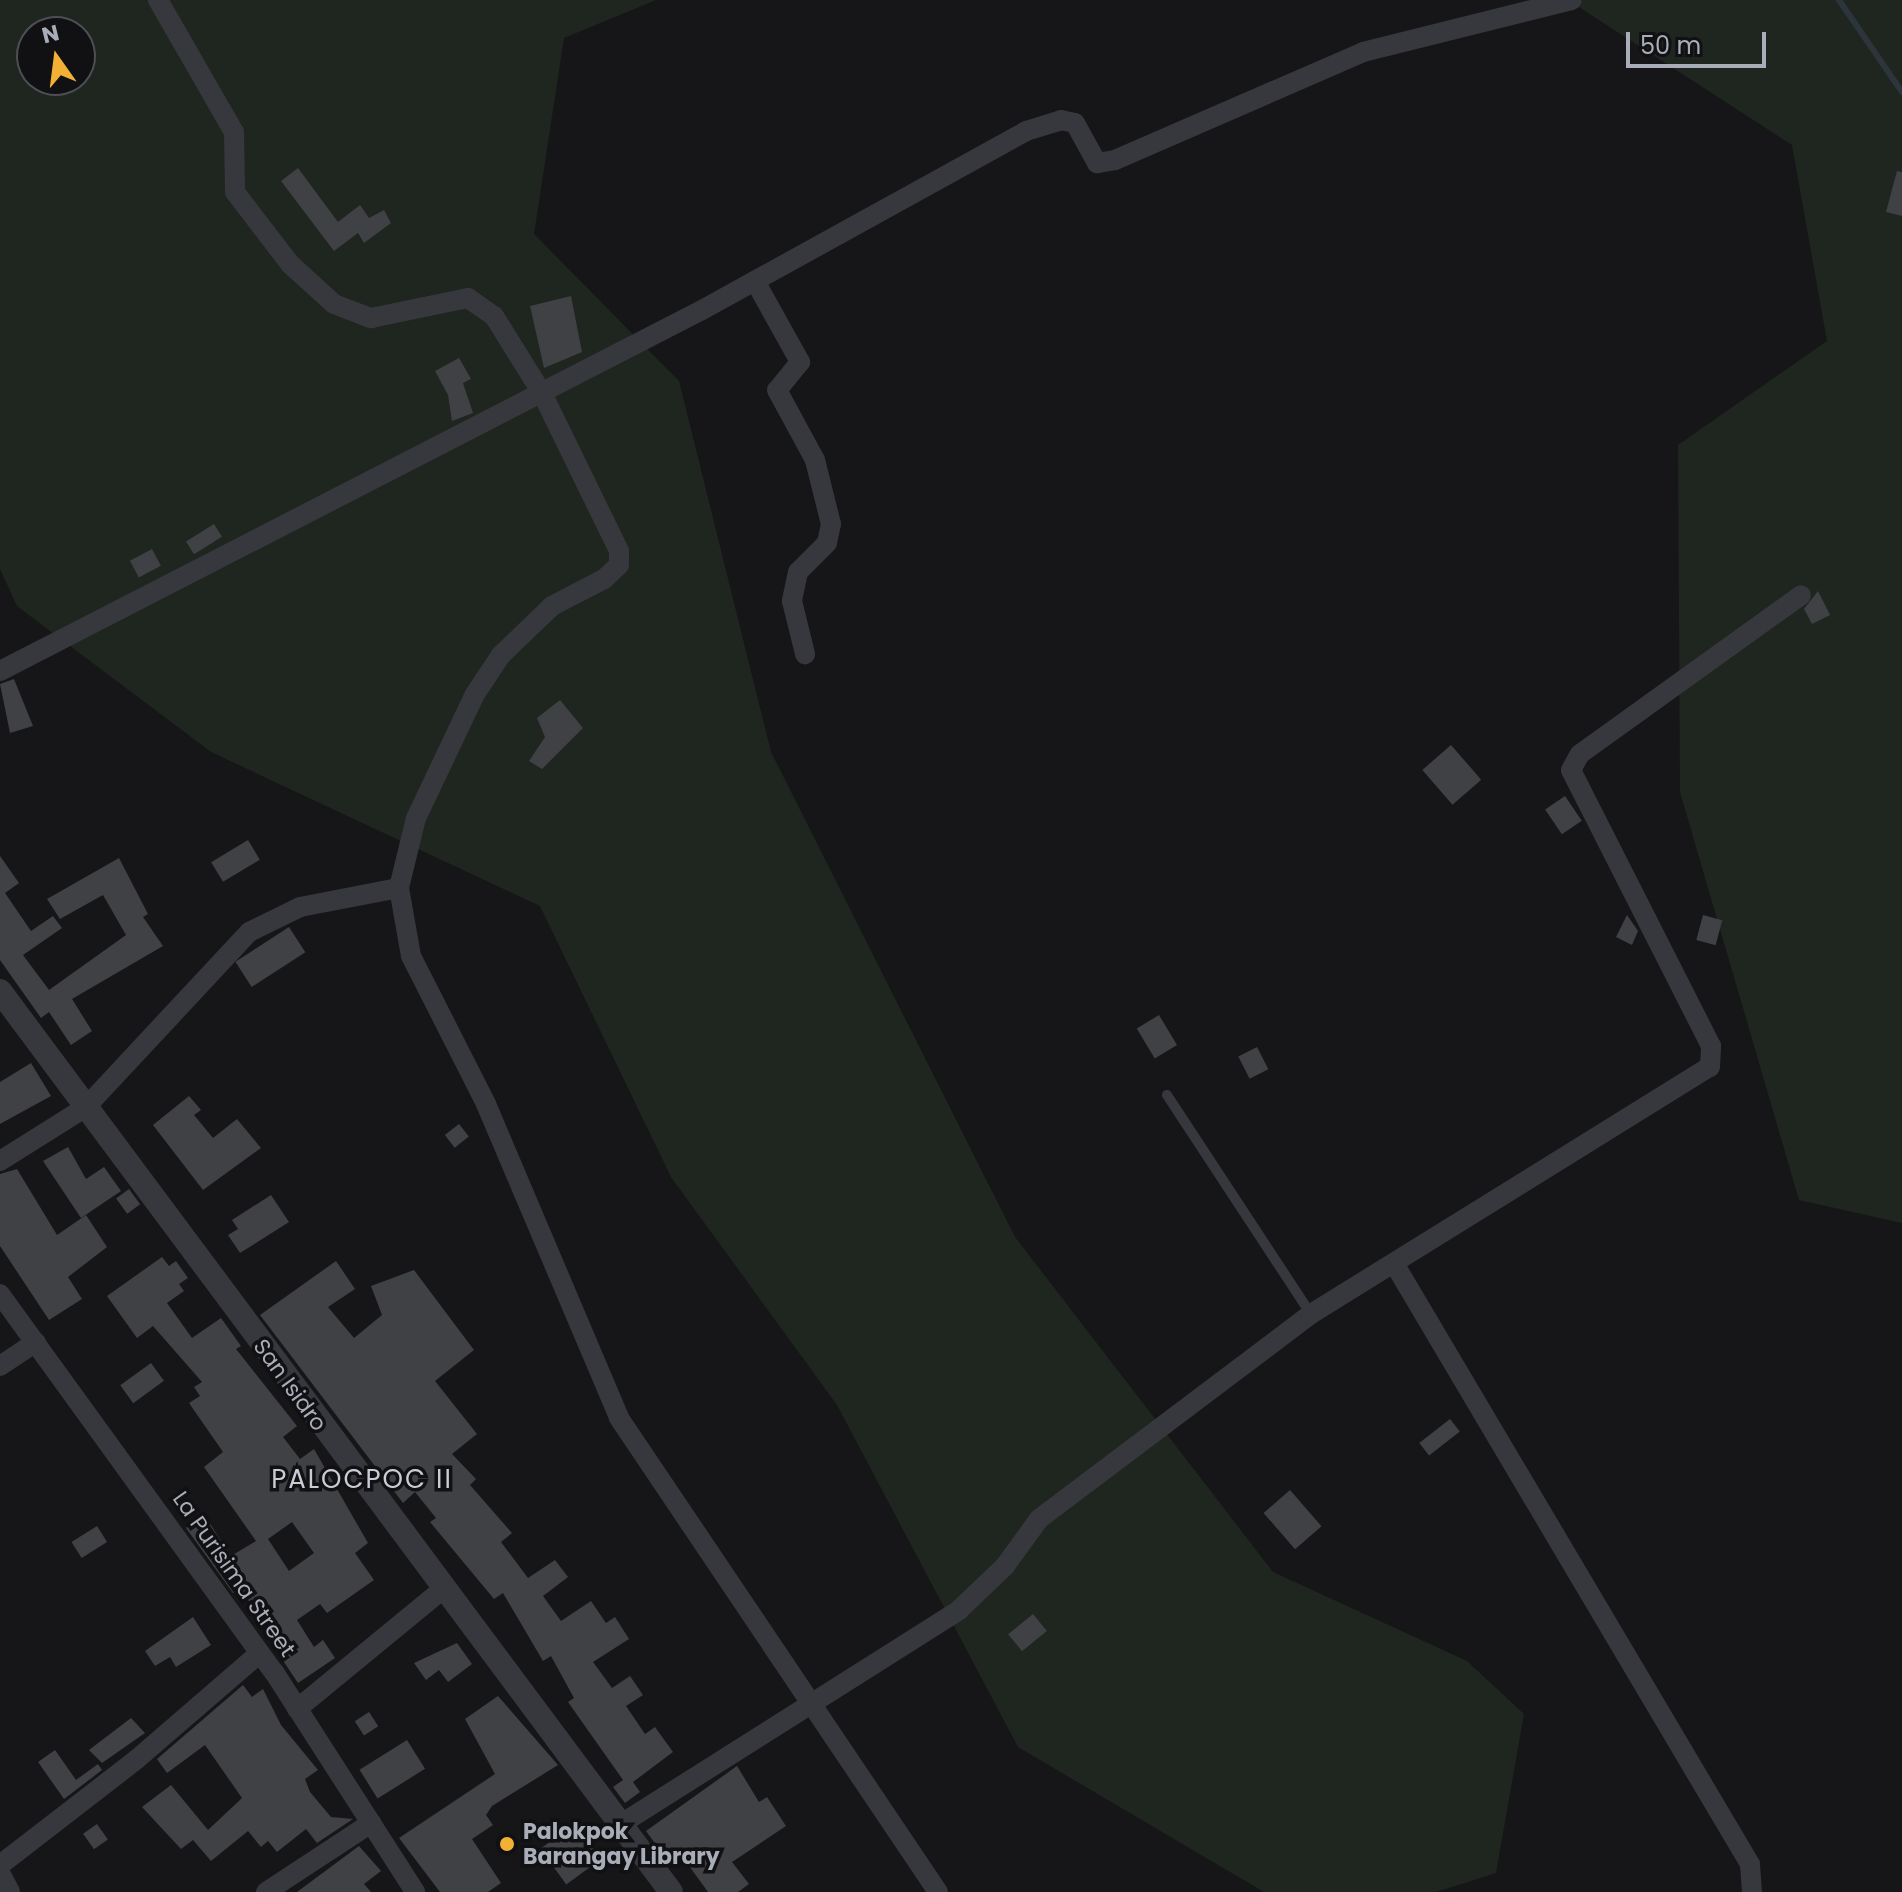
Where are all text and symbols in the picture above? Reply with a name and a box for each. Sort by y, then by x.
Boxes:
north arrow [16,16,96,96]
scale bar [1630,16,1770,66]
text: N [39,17,62,51]
text: 50 m [1640,29,1701,62]
street label: San Isidro [248,1334,332,1436]
district label: PALOCPOC II [271,1464,453,1496]
street label: La Purisima Street [167,1486,301,1662]
place label: Palokpok Barangay Library [523,1818,720,1870]
marker: Palokpok Barangay Library [498,1835,516,1853]

